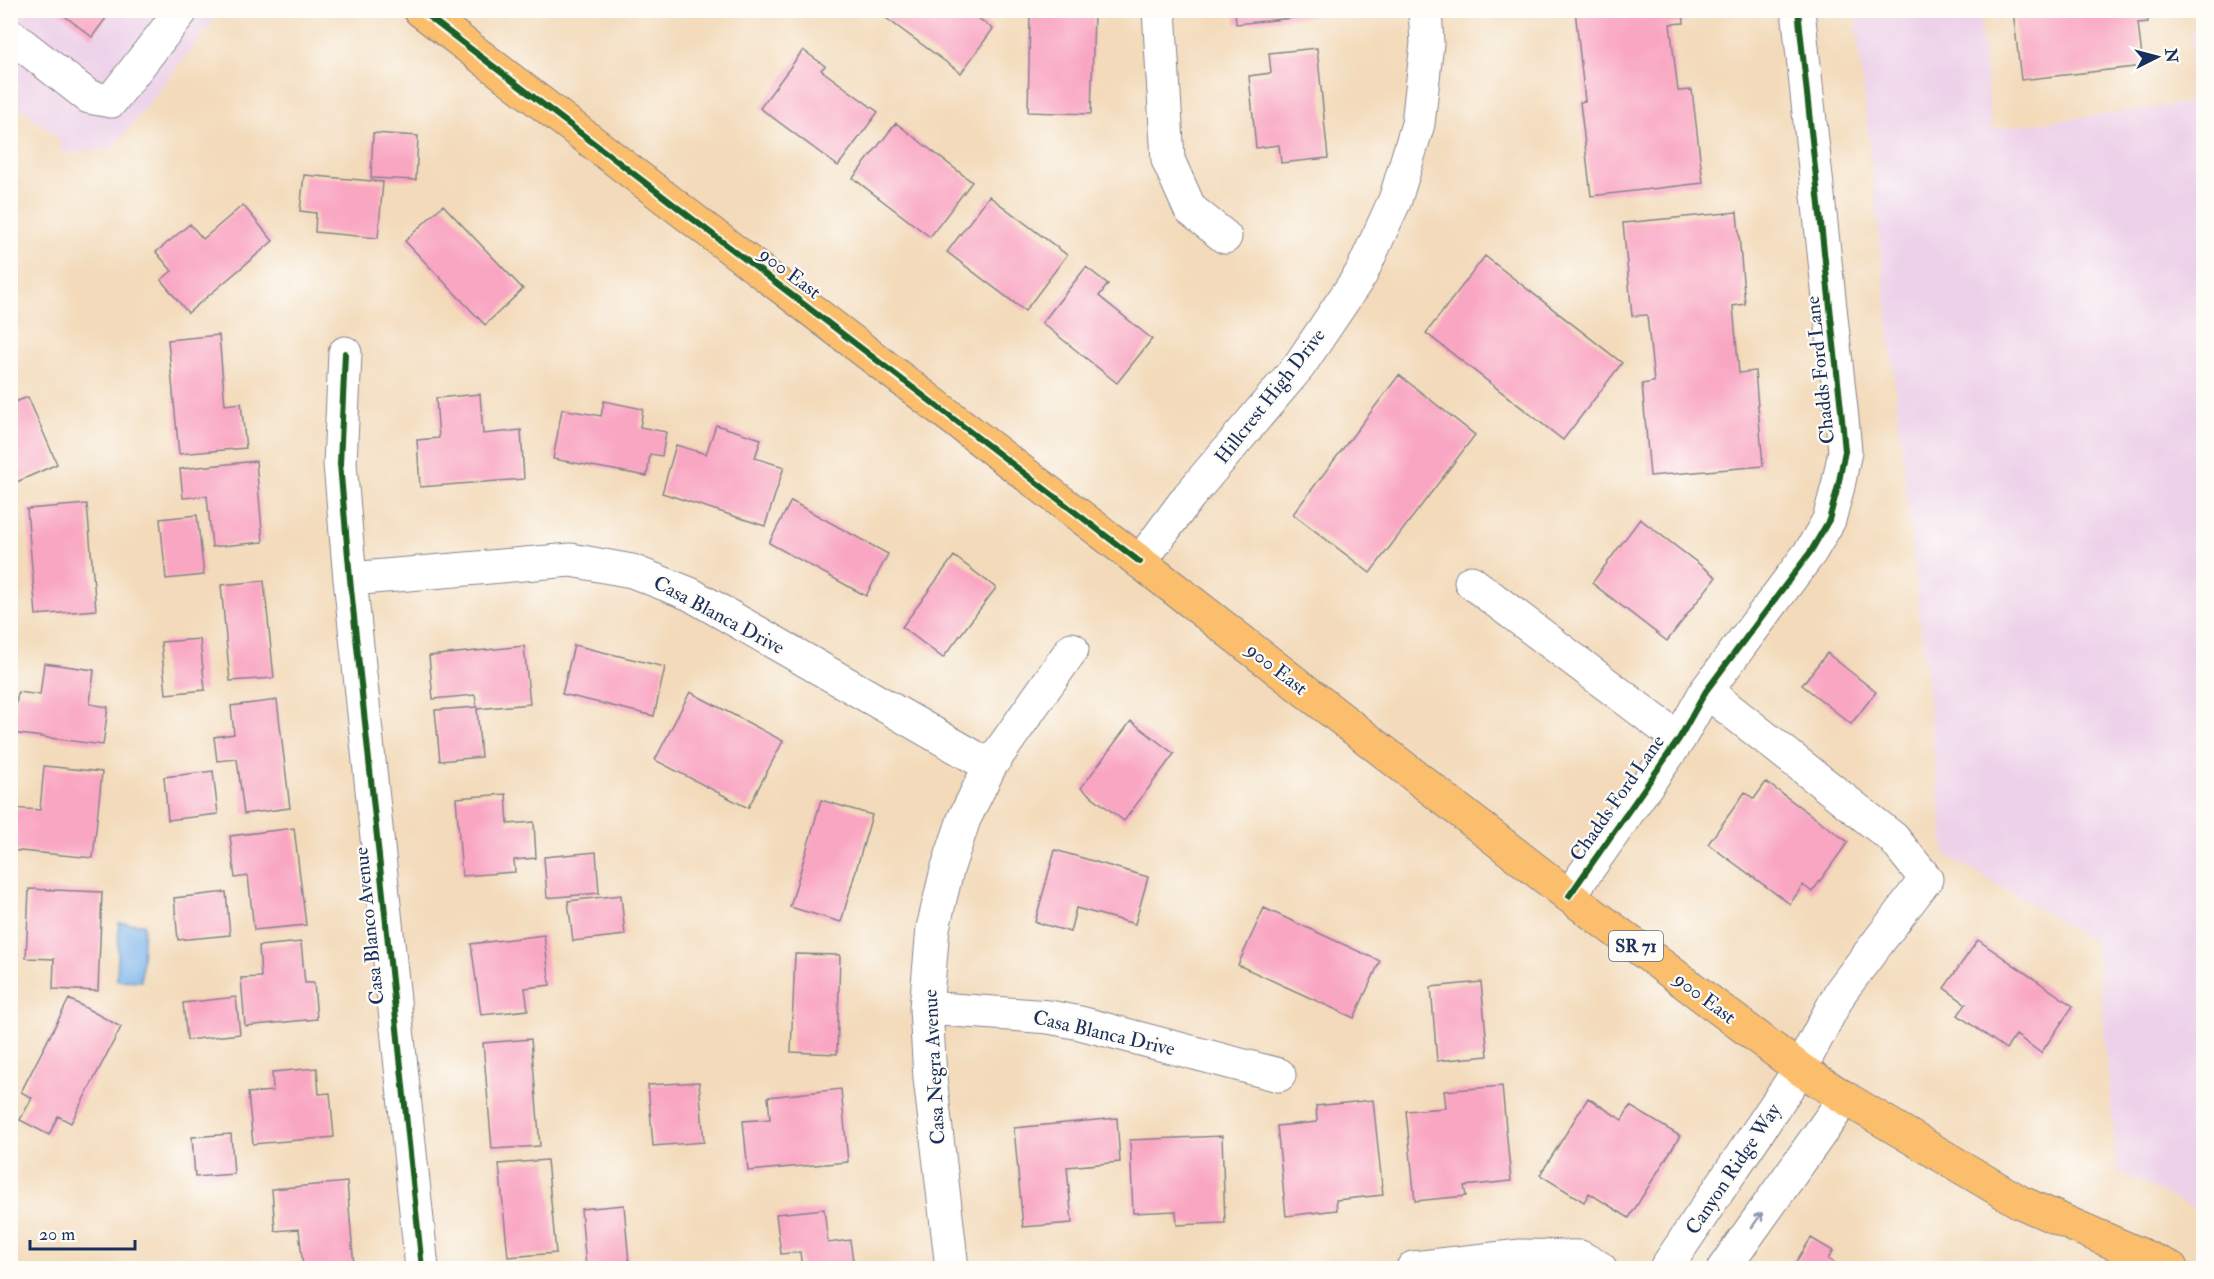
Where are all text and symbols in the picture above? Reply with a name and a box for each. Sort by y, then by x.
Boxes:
north arrow [2127,27,2187,87]
text: N [2160,46,2182,64]
street label: 900 East [753,240,826,305]
street label: Chadds Ford Lane [1800,295,1840,445]
street label: Hillcrest High Drive [1209,323,1331,469]
street label: Casa Blanca Drive [649,570,789,660]
street label: 900 East [1240,636,1313,701]
street label: Chadds Ford Lane [1564,730,1670,866]
street label: Casa Blanco Avenue [348,846,390,1006]
road number: SR 71 [1609,931,1663,961]
street label: 900 East [1668,965,1741,1030]
street label: Casa Negra Avenue [917,989,951,1145]
street label: Casa Blanca Drive [1031,1005,1177,1061]
street label: Canyon Ridge Way [1680,1098,1787,1239]
scale bar [30,1213,135,1251]
one-way arrow [1751,1213,1763,1229]
text: 20 m [39,1223,75,1246]

